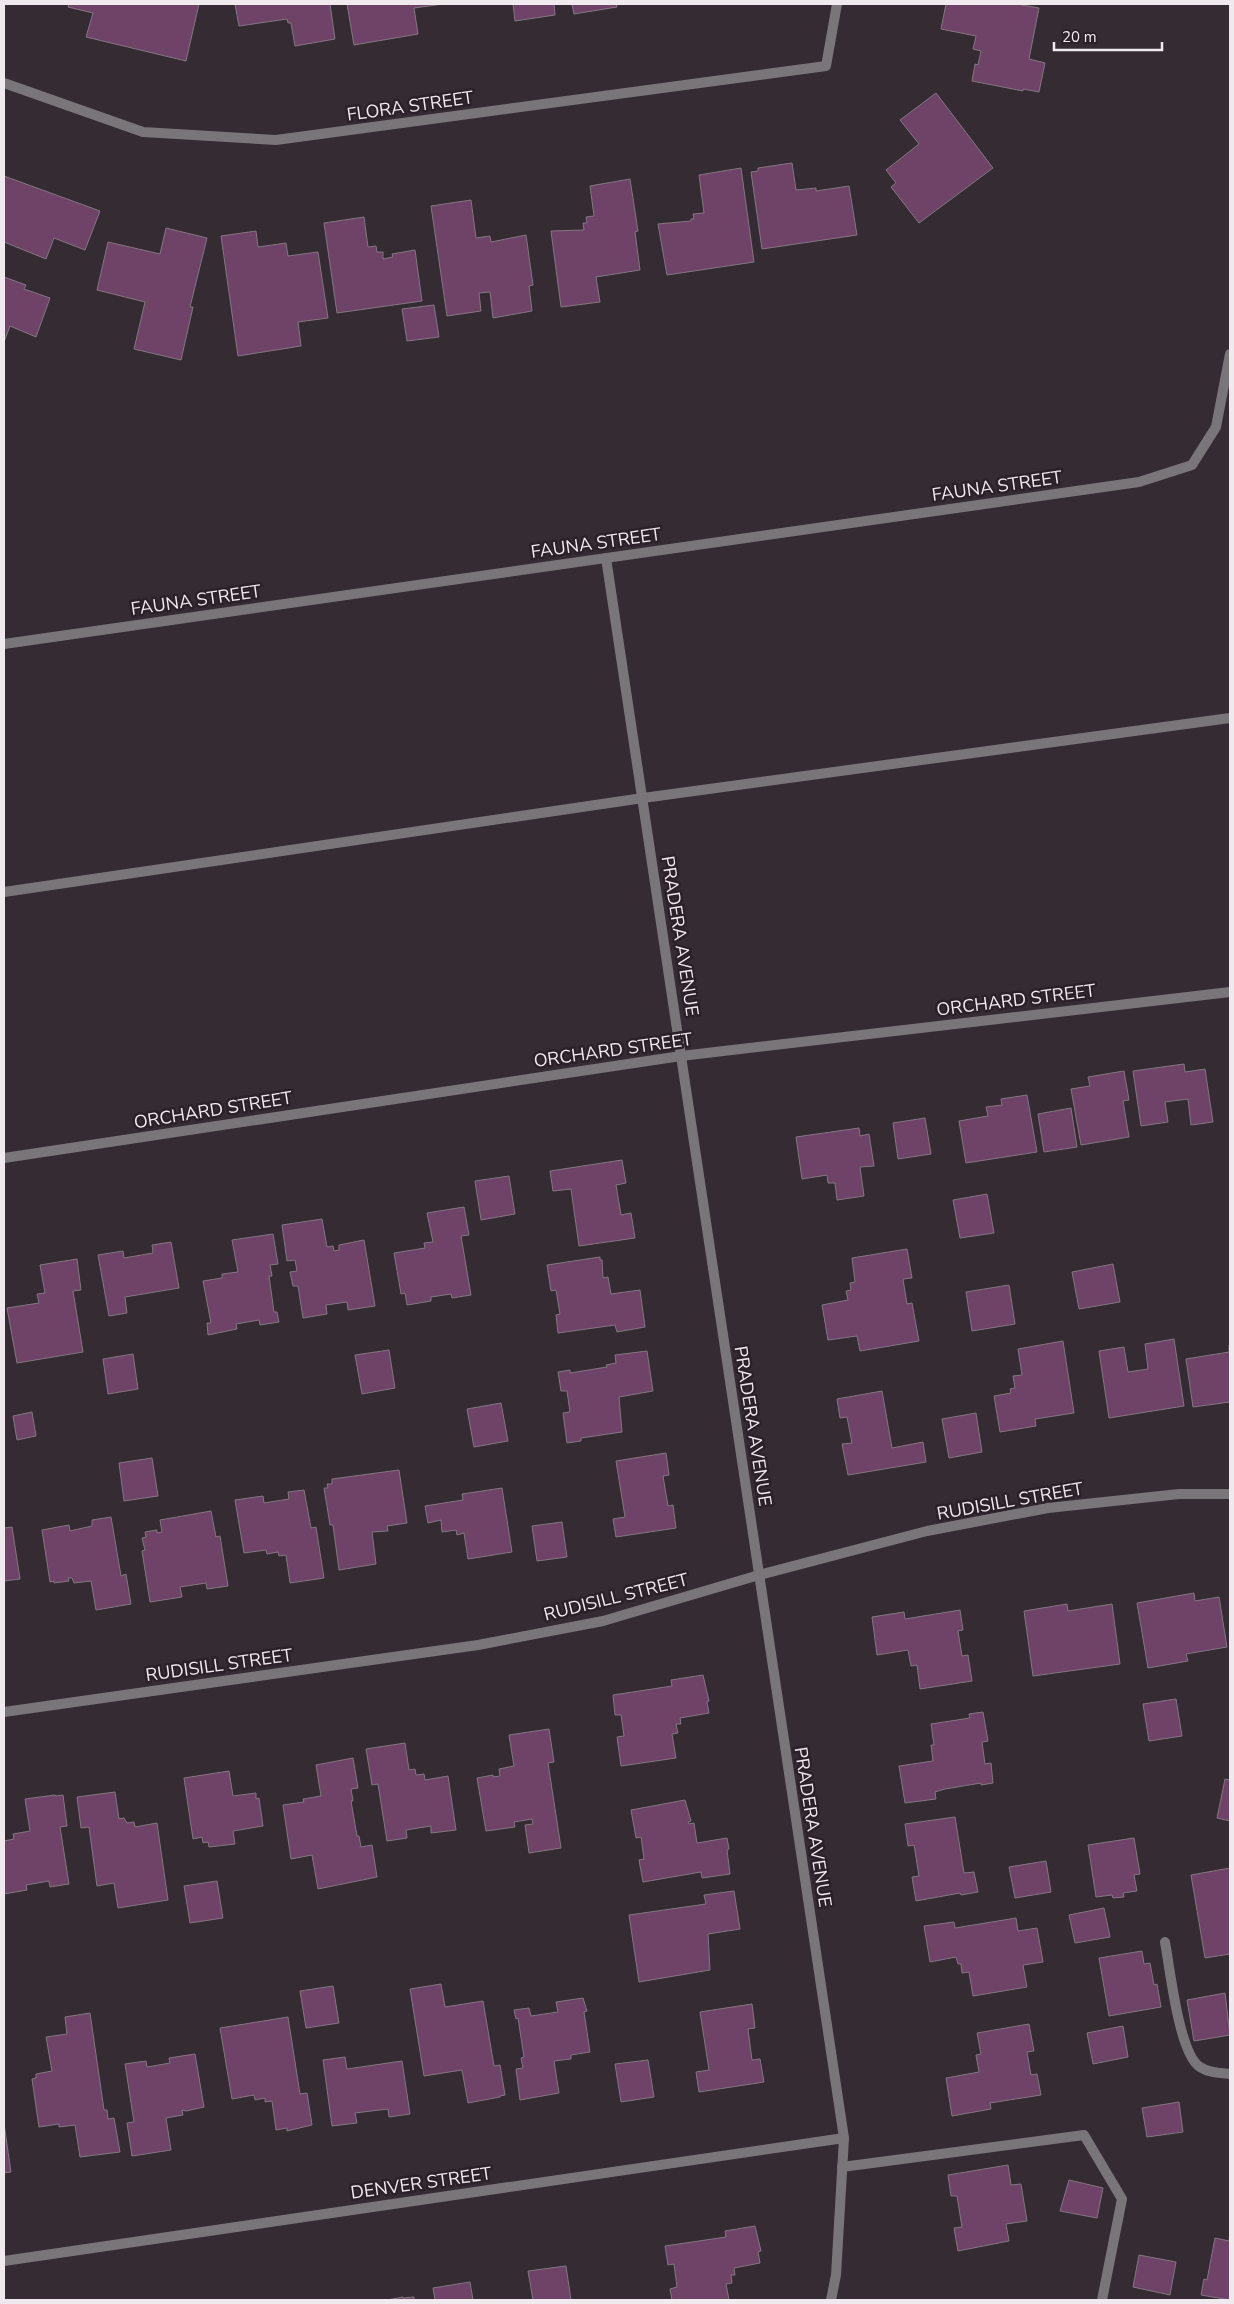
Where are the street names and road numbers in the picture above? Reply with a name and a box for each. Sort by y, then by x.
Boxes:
street label: FLORA STREET [345,85,475,127]
street label: FAUNA STREET [930,465,1064,507]
street label: FAUNA STREET [529,522,663,564]
street label: FAUNA STREET [129,579,263,621]
street label: PRADERA AVENUE [655,854,705,1018]
street label: ORCHARD STREET [935,978,1097,1022]
street label: ORCHARD STREET [532,1027,694,1073]
street label: ORCHARD STREET [132,1086,294,1134]
street label: PRADERA AVENUE [728,1344,778,1508]
street label: RUDISILL STREET [935,1476,1085,1526]
street label: RUDISILL STREET [541,1567,691,1627]
street label: RUDISILL STREET [144,1643,294,1687]
street label: PRADERA AVENUE [788,1745,838,1909]
street label: DENVER STREET [349,2161,493,2205]

